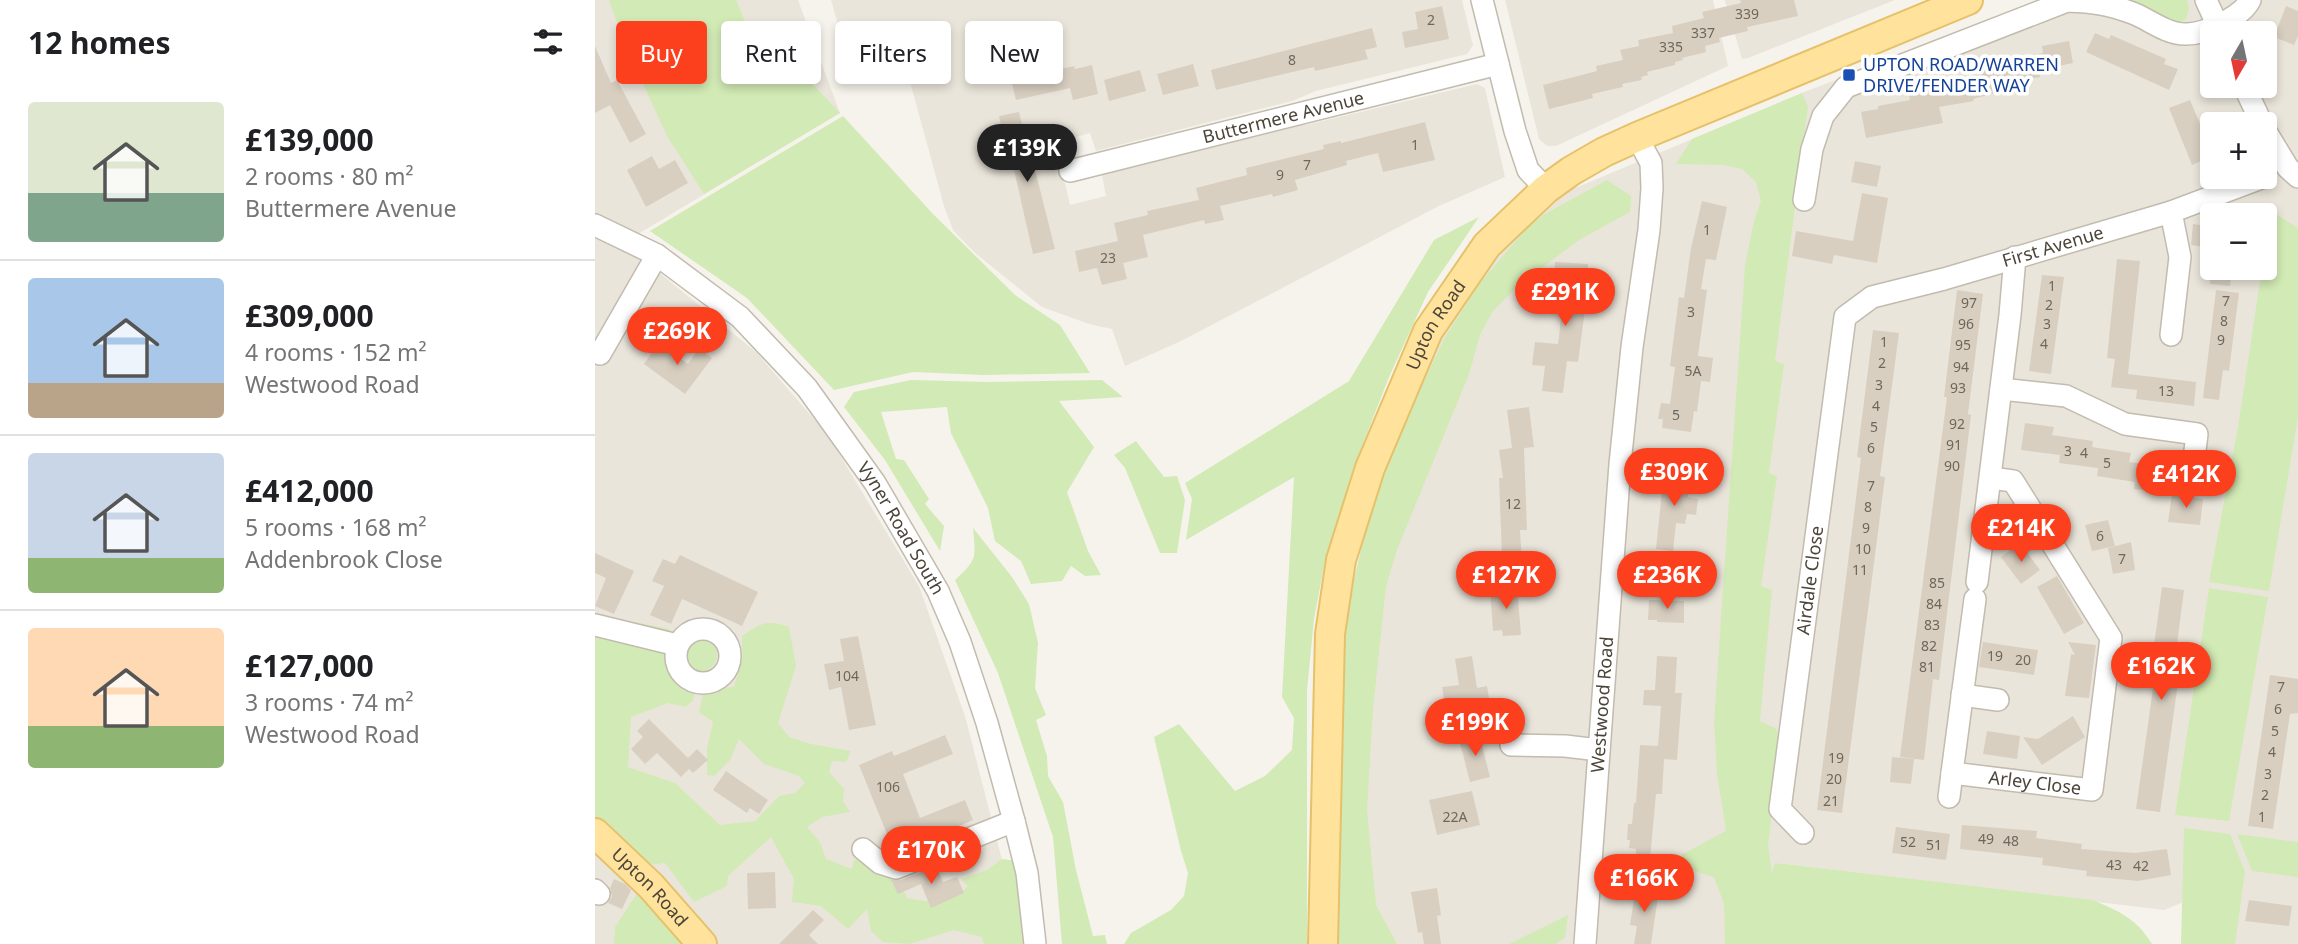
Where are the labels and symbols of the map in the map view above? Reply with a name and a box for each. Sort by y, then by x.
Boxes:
house number: 339 [1735,4,1759,23]
house number: 2 [1427,10,1435,29]
north arrow [2200,21,2277,98]
house number: 337 [1691,23,1715,42]
house number: 335 [1659,37,1683,56]
house number: 8 [1288,50,1296,69]
place label: UPTON ROAD/WARREN DRIVE/FENDER WAY [1863,52,2059,97]
marker: UPTON ROAD/WARREN DRIVE/FENDER WAY [1841,67,1857,83]
street label: Buttermere Avenue [1200,85,1366,148]
pin: £139K [978,124,1076,184]
house number: 1 [1411,135,1419,154]
house number: 7 [1303,155,1311,174]
house number: 9 [1276,165,1284,184]
house number: 1 [1703,220,1711,239]
street label: First Avenue [1999,220,2106,272]
house number: 23 [1100,248,1116,267]
pin: £291K [1516,268,1614,328]
street label: Upton Road [1400,275,1471,373]
house number: 1 [2048,276,2056,295]
house number: 7 [2222,291,2230,310]
house number: 97 [1961,293,1977,312]
house number: 2 [2045,295,2053,314]
house number: 3 [1687,302,1695,321]
pin: £269K [628,308,726,367]
house number: 8 [2220,311,2228,330]
house number: 96 [1958,314,1974,333]
house number: 3 [2043,314,2051,333]
house number: 9 [2217,330,2225,349]
house number: 1 [1880,332,1888,351]
house number: 4 [2040,334,2048,353]
house number: 95 [1955,335,1971,354]
house number: 2 [1878,353,1886,372]
house number: 94 [1953,357,1969,376]
house number: 5A [1685,361,1702,380]
house number: 3 [1875,375,1883,394]
house number: 93 [1950,378,1966,397]
house number: 13 [2158,381,2174,400]
house number: 4 [1872,396,1880,415]
house number: 5 [1672,405,1680,424]
house number: 92 [1949,414,1965,433]
house number: 5 [1870,417,1878,436]
house number: 91 [1946,435,1962,454]
house number: 6 [1867,438,1875,457]
house number: 3 [2064,441,2072,460]
house number: 4 [2080,443,2088,462]
pin: £309K [1625,448,1723,508]
pin: £412K [2137,450,2235,510]
house number: 5 [2103,453,2111,472]
street label: Vyner Road South [852,456,950,599]
house number: 90 [1944,456,1960,475]
house number: 7 [1867,476,1875,495]
house number: 12 [1505,494,1521,513]
house number: 8 [1864,497,1872,516]
pin: £214K [1972,504,2070,564]
house number: 9 [1862,518,1870,537]
street label: Airdale Close [1790,524,1828,636]
house number: 6 [2096,526,2104,545]
house number: 10 [1855,539,1871,558]
house number: 7 [2118,549,2126,568]
pin: £127K [1457,552,1555,611]
pin: £236K [1618,552,1716,611]
house number: 11 [1852,560,1868,579]
house number: 85 [1929,573,1945,592]
house number: 84 [1926,594,1942,613]
house number: 83 [1924,615,1940,634]
street label: Westwood Road [1585,636,1618,774]
house number: 82 [1921,636,1937,655]
pin: £162K [2112,642,2210,702]
house number: 19 [1987,646,2003,665]
house number: 20 [2015,650,2031,669]
house number: 81 [1919,657,1935,676]
house number: 104 [835,666,859,685]
house number: 7 [2277,677,2285,696]
pin: £199K [1426,698,1524,758]
house number: 6 [2274,699,2282,718]
house number: 5 [2271,721,2279,740]
house number: 4 [2268,742,2276,761]
house number: 19 [1828,748,1844,767]
house number: 3 [2264,764,2272,783]
street label: Arley Close [1987,765,2083,800]
house number: 20 [1826,769,1842,788]
house number: 106 [876,777,900,796]
house number: 2 [2261,785,2269,804]
house number: 21 [1823,791,1839,810]
house number: 22A [1443,807,1468,826]
house number: 1 [2258,807,2266,826]
pin: £170K [882,826,980,886]
house number: 49 [1978,829,1994,848]
house number: 48 [2003,831,2019,850]
house number: 52 [1900,832,1916,851]
house number: 51 [1926,835,1942,854]
street label: Upton Road [607,842,694,931]
pin: £166K [1595,855,1693,914]
house number: 43 [2106,855,2122,874]
house number: 42 [2133,856,2149,875]

